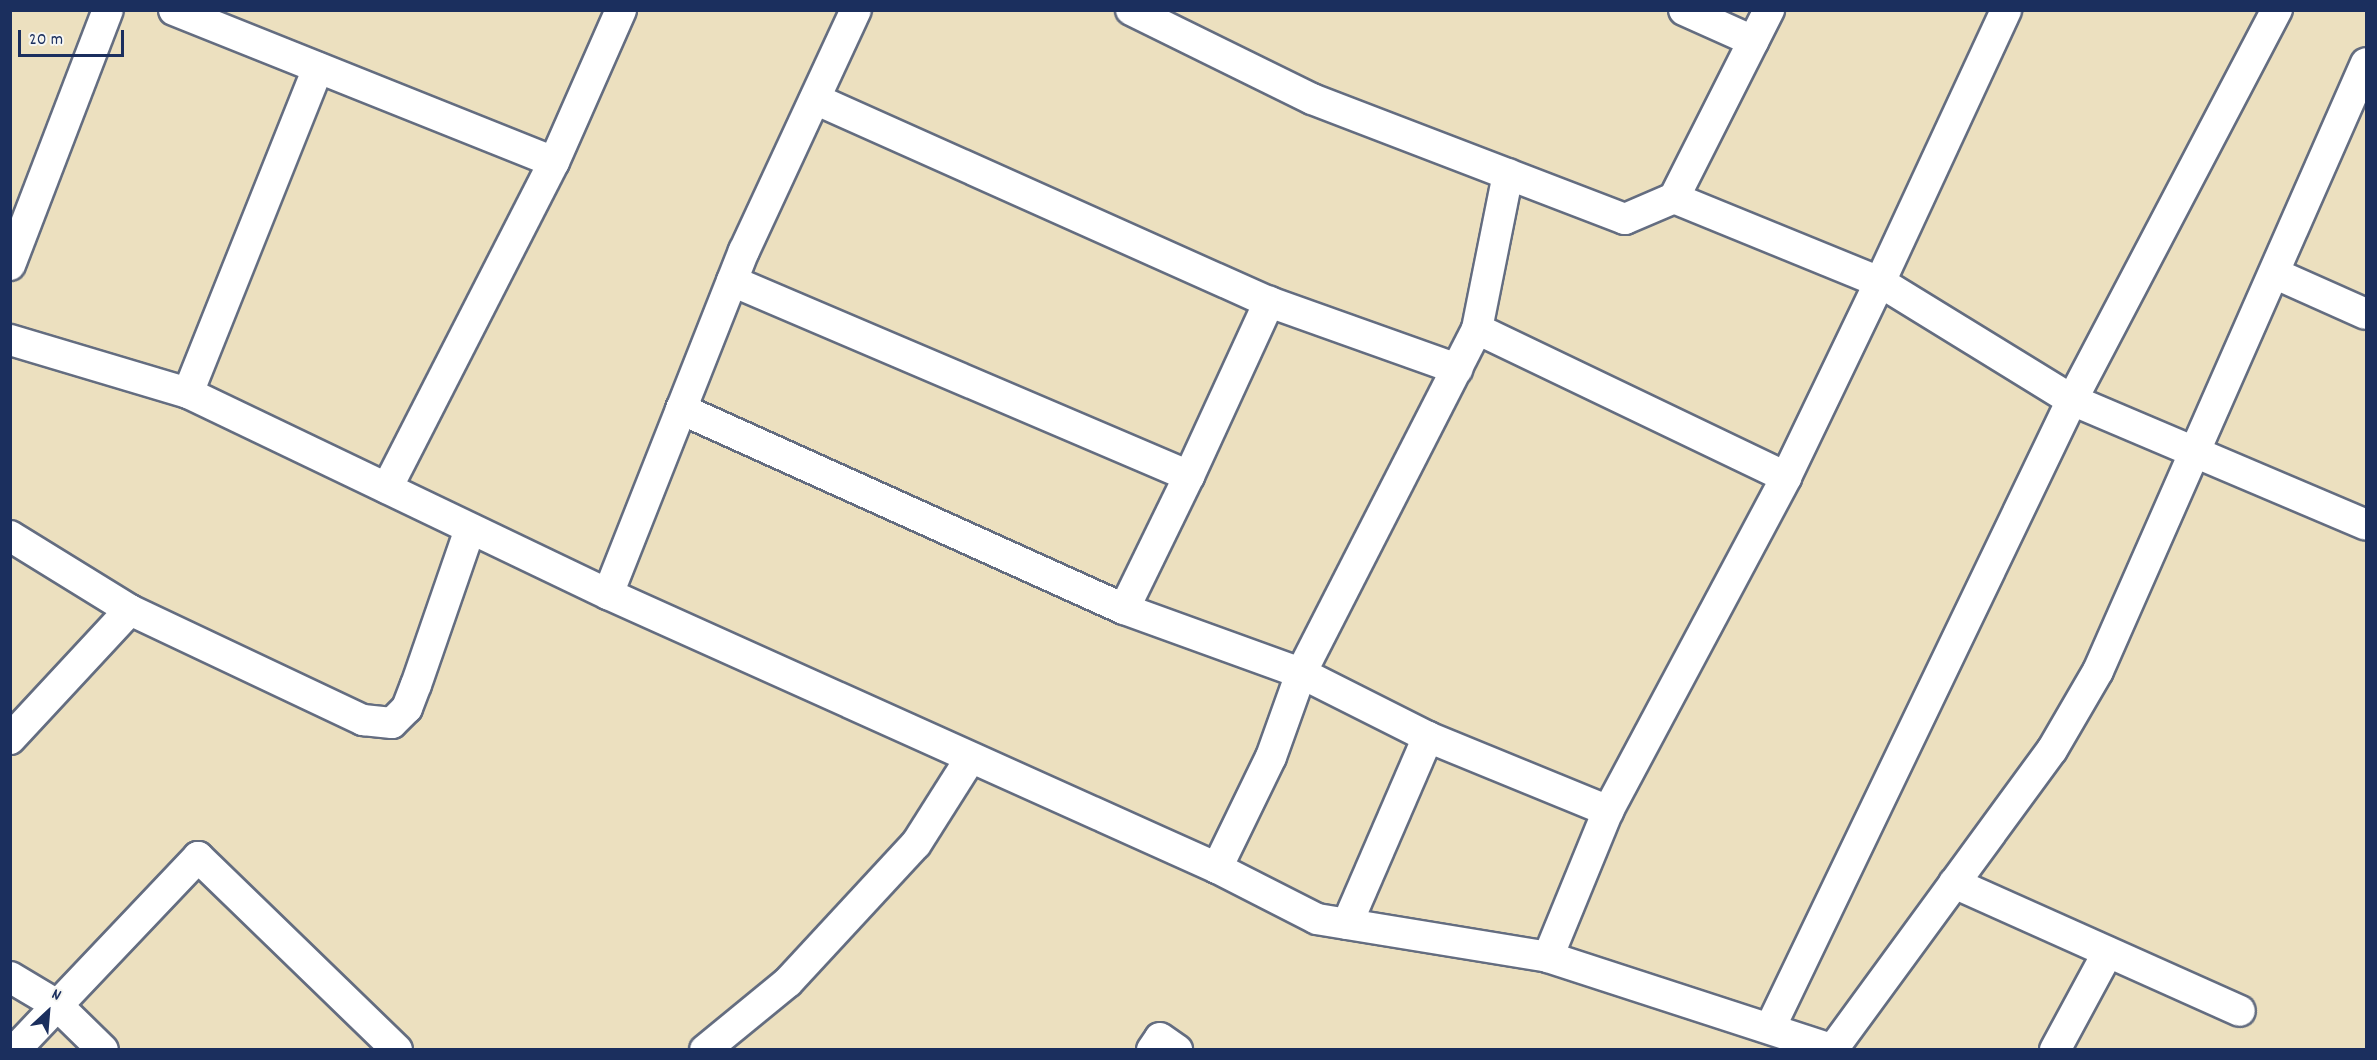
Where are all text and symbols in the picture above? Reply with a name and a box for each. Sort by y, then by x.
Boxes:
scale bar [21,18,128,56]
text: 20 m [29,28,63,53]
north arrow [18,982,78,1042]
text: N [48,983,65,1007]

